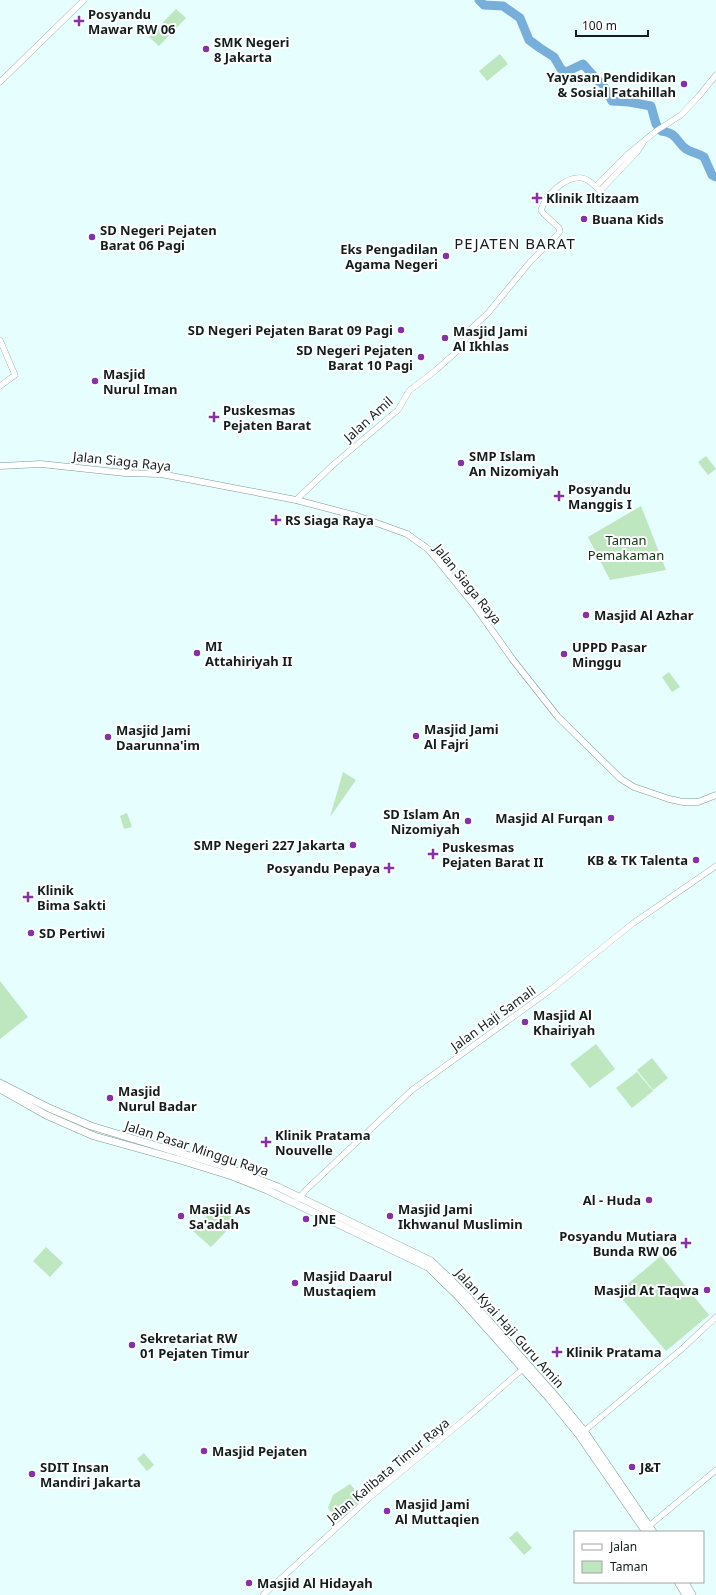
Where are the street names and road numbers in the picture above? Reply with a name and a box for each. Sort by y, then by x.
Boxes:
street label: Jalan Amil [338,392,396,447]
street label: Jalan Siaga Raya [70,447,172,475]
street label: Jalan Siaga Raya [429,538,506,628]
street label: Jalan Haji Samali [445,981,539,1056]
street label: Jalan Pasar Minggu Raya [121,1116,271,1180]
street label: Jalan Kyai Haji Guru Amin [450,1263,568,1392]
street label: Jalan Kalibata Timur Raya [322,1413,453,1528]

